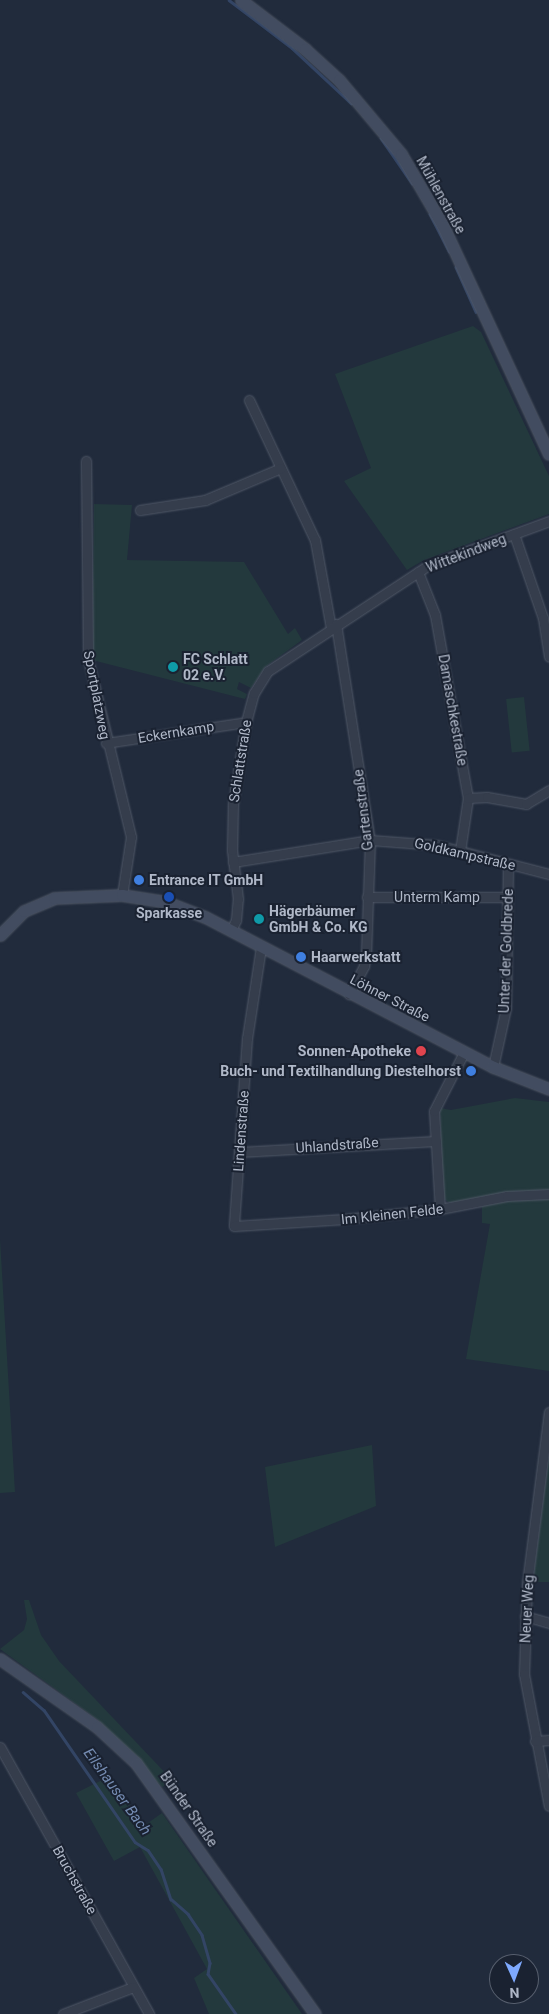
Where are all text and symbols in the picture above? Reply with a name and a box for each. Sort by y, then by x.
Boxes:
street label: Mühlenstraße [413,153,469,237]
street label: Wittekindweg [424,530,508,576]
street label: Sportplatzweg [80,649,114,741]
place label: FC Schlatt 02 e.V. [183,651,248,684]
street label: Damaschkestraße [435,653,471,767]
marker: FC Schlatt 02 e.V. [167,661,179,673]
street label: Eckernkamp [137,718,215,746]
street label: Schlattstraße [225,719,255,803]
street label: Gartenstraße [350,768,376,852]
street label: Goldkampstraße [413,834,517,874]
place label: Entrance IT GmbH [149,872,264,888]
marker: Entrance IT GmbH [133,874,145,886]
street label: Unter der Goldbrede [495,888,517,1014]
street label: Unterm Kamp [394,889,480,905]
marker: Sparkasse [163,891,175,903]
place label: Hägerbäumer GmbH & Co. KG [269,903,367,936]
place label: Sparkasse [136,905,202,921]
marker: Hägerbäumer GmbH & Co. KG [253,913,265,925]
place label: Haarwerkstatt [311,949,400,965]
marker: Haarwerkstatt [295,951,307,963]
street label: Löhner Straße [347,971,433,1025]
place label: Sonnen-Apotheke [298,1043,411,1059]
marker: Sonnen-Apotheke [415,1045,427,1057]
place label: Buch- und Textilhandlung Diestelhorst [220,1063,461,1079]
marker: Buch- und Textilhandlung Diestelhorst [465,1065,477,1077]
street label: Lindenstraße [230,1090,252,1172]
street label: Uhlandstraße [295,1134,379,1156]
street label: Im Kleinen Felde [340,1200,444,1228]
street label: Neuer Weg [517,1574,537,1644]
water label: Eilshauser Bach [79,1745,155,1839]
street label: Bünder Straße [157,1768,221,1850]
street label: Bruchstraße [49,1843,101,1917]
north arrow [489,1954,539,2004]
text: N [509,1985,520,2001]

